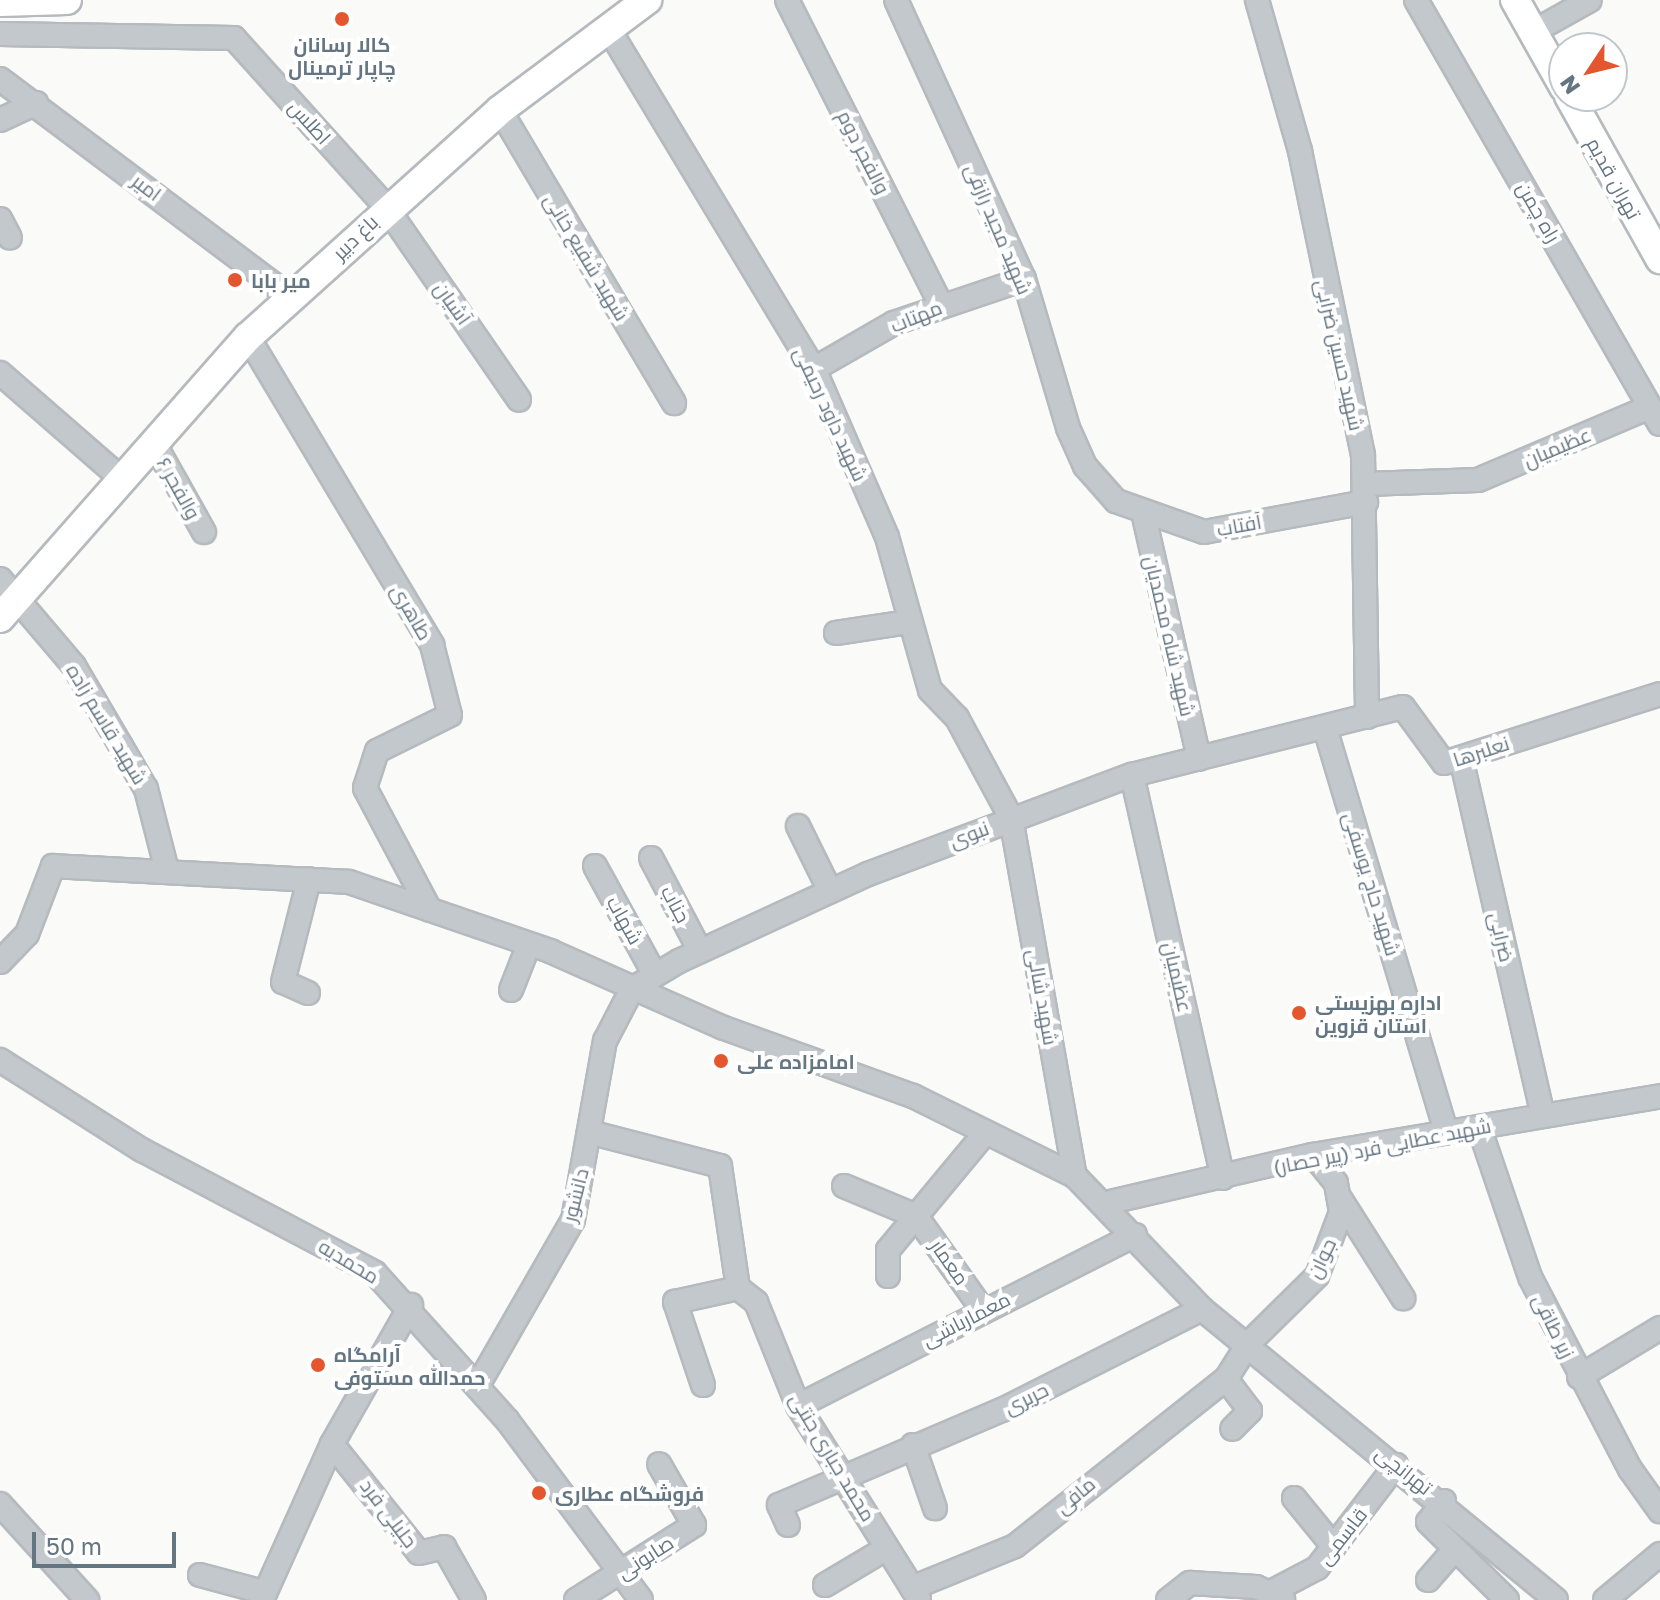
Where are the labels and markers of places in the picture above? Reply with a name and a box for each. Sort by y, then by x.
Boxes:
marker: کالا رسانان چاپار ترمینال [333,10,351,28]
place label: کالا رسانان چاپار ترمینال [288,32,396,79]
place label: میر بابا [251,268,311,292]
marker: میر بابا [226,271,244,289]
place label: اداره بهزیستی استان قزوین [1315,990,1442,1037]
marker: اداره بهزیستی استان قزوین [1290,1004,1308,1022]
place label: امامزاده علی [737,1049,855,1073]
marker: امامزاده علی [712,1052,730,1070]
place label: آرامگاه حمدالله مستوفی [334,1342,486,1389]
marker: آرامگاه حمدالله مستوفی [309,1356,327,1374]
place label: فروشگاه عطاری [555,1481,704,1505]
marker: فروشگاه عطاری [530,1484,548,1502]

